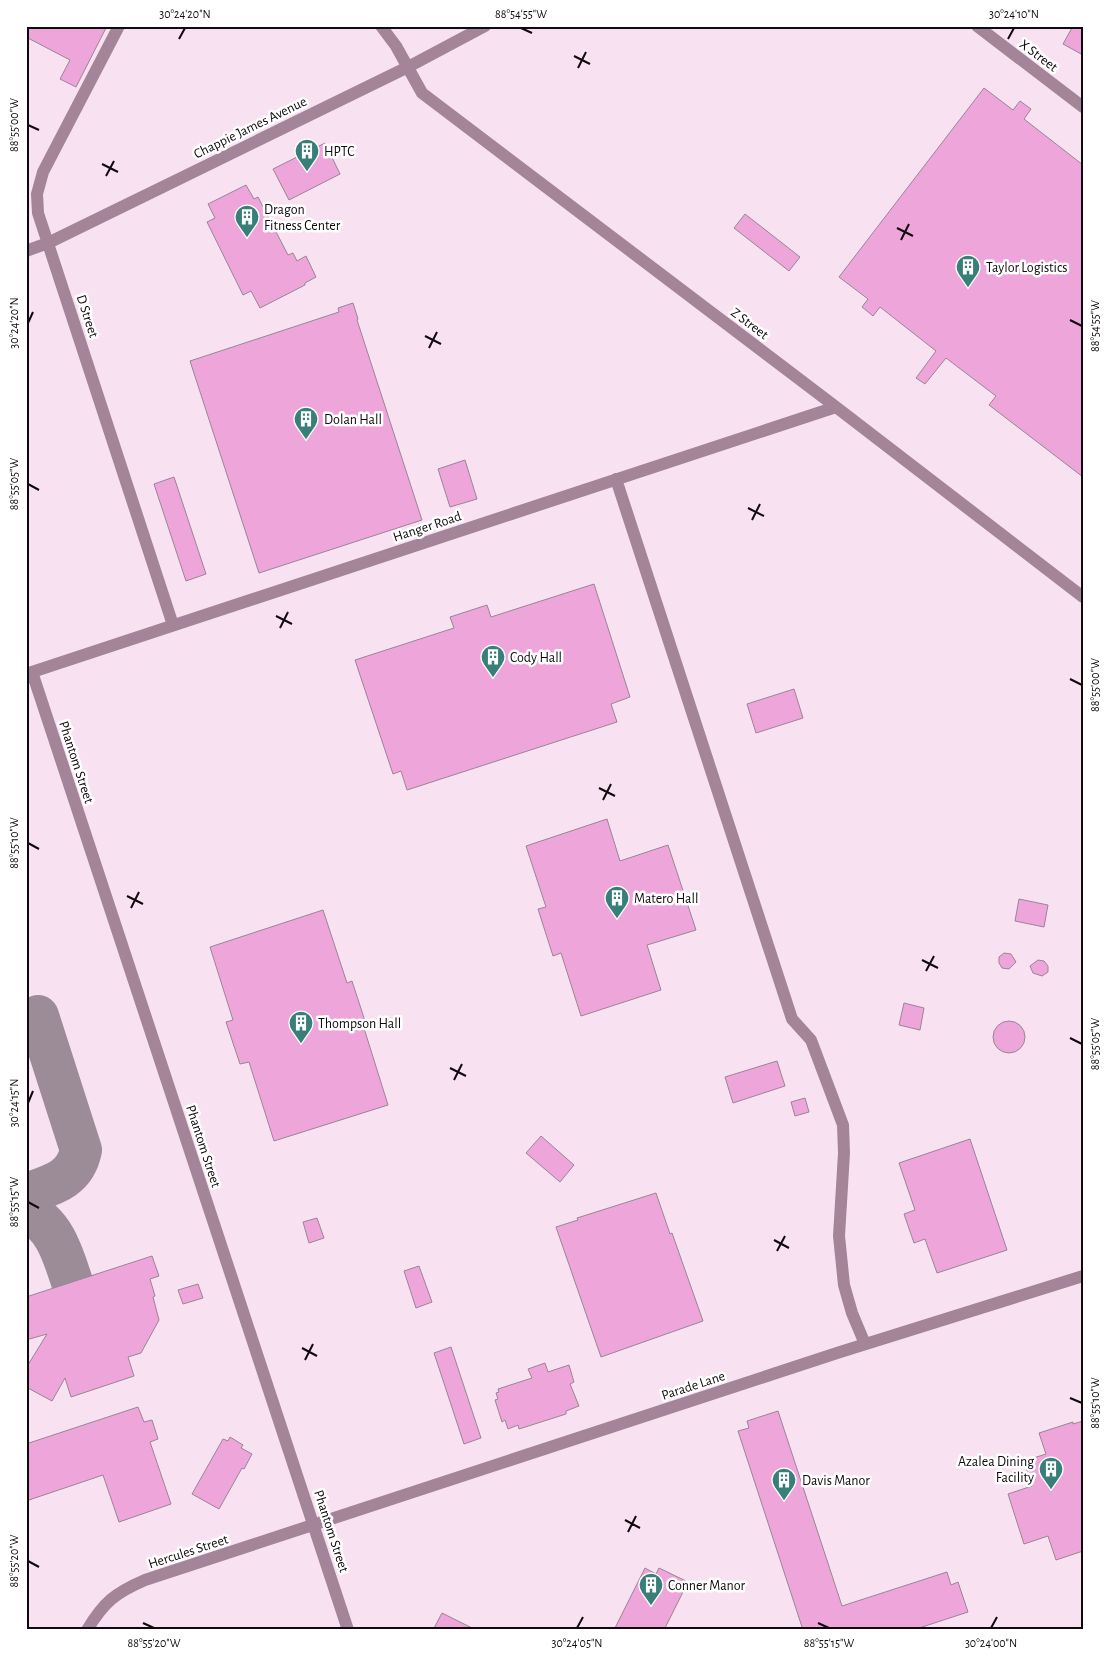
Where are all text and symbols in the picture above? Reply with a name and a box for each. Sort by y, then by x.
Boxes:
text: 30°24'20"N [159,8,211,20]
text: 88°54'55"W [495,8,547,20]
text: 30°24'10"N [989,8,1039,20]
street label: X Street [1017,37,1060,75]
street label: Chappie James Avenue [192,94,309,161]
text: 88°55'00"W [8,98,20,152]
building icon: HPTC [294,138,320,172]
place label: HPTC [324,145,354,159]
place label: Dragon Fitness Center [264,203,341,233]
building icon: Dragon Fitness Center [234,204,260,238]
building icon: Taylor Logistics [955,254,981,288]
place label: Taylor Logistics [986,261,1068,275]
street label: D Street [74,293,101,340]
text: 30°24'20"N [8,297,20,349]
text: 88°54'55"W [1089,300,1101,352]
street label: Z Street [728,305,771,343]
building icon: Dolan Hall [293,406,319,440]
place label: Dolan Hall [324,413,382,427]
text: 88°55'05"W [8,457,20,510]
street label: Hanger Road [391,509,463,545]
building icon: Cody Hall [480,644,506,678]
place label: Cody Hall [510,651,562,665]
text: 88°55'00"W [1089,658,1101,712]
street label: Phantom Street [56,719,96,806]
text: 88°55'10"W [8,817,20,869]
building icon: Matero Hall [604,885,630,919]
place label: Matero Hall [634,892,698,906]
building icon: Thompson Hall [288,1010,314,1044]
place label: Thompson Hall [318,1017,401,1031]
text: 88°55'05"W [1089,1017,1101,1070]
text: 30°24'15"N [8,1079,20,1127]
street label: Phantom Street [183,1103,223,1190]
text: 88°55'15"W [8,1177,20,1227]
street label: Parade Lane [660,1369,727,1403]
text: 88°55'10"W [1089,1377,1101,1429]
place label: Azalea Dining Facility [958,1455,1034,1485]
building icon: Azalea Dining Facility [1038,1456,1064,1490]
building icon: Davis Manor [771,1467,797,1501]
place label: Davis Manor [802,1474,870,1488]
street label: Phantom Street [311,1488,351,1575]
street label: Hercules Street [147,1532,231,1571]
text: 88°55'20"W [8,1534,20,1587]
building icon: Conner Manor [638,1572,664,1606]
place label: Conner Manor [668,1579,746,1593]
text: 88°55'20"W [128,1637,181,1649]
text: 30°24'05"N [552,1637,602,1649]
text: 88°55'15"W [804,1637,854,1649]
text: 30°24'00"N [965,1637,1017,1649]

